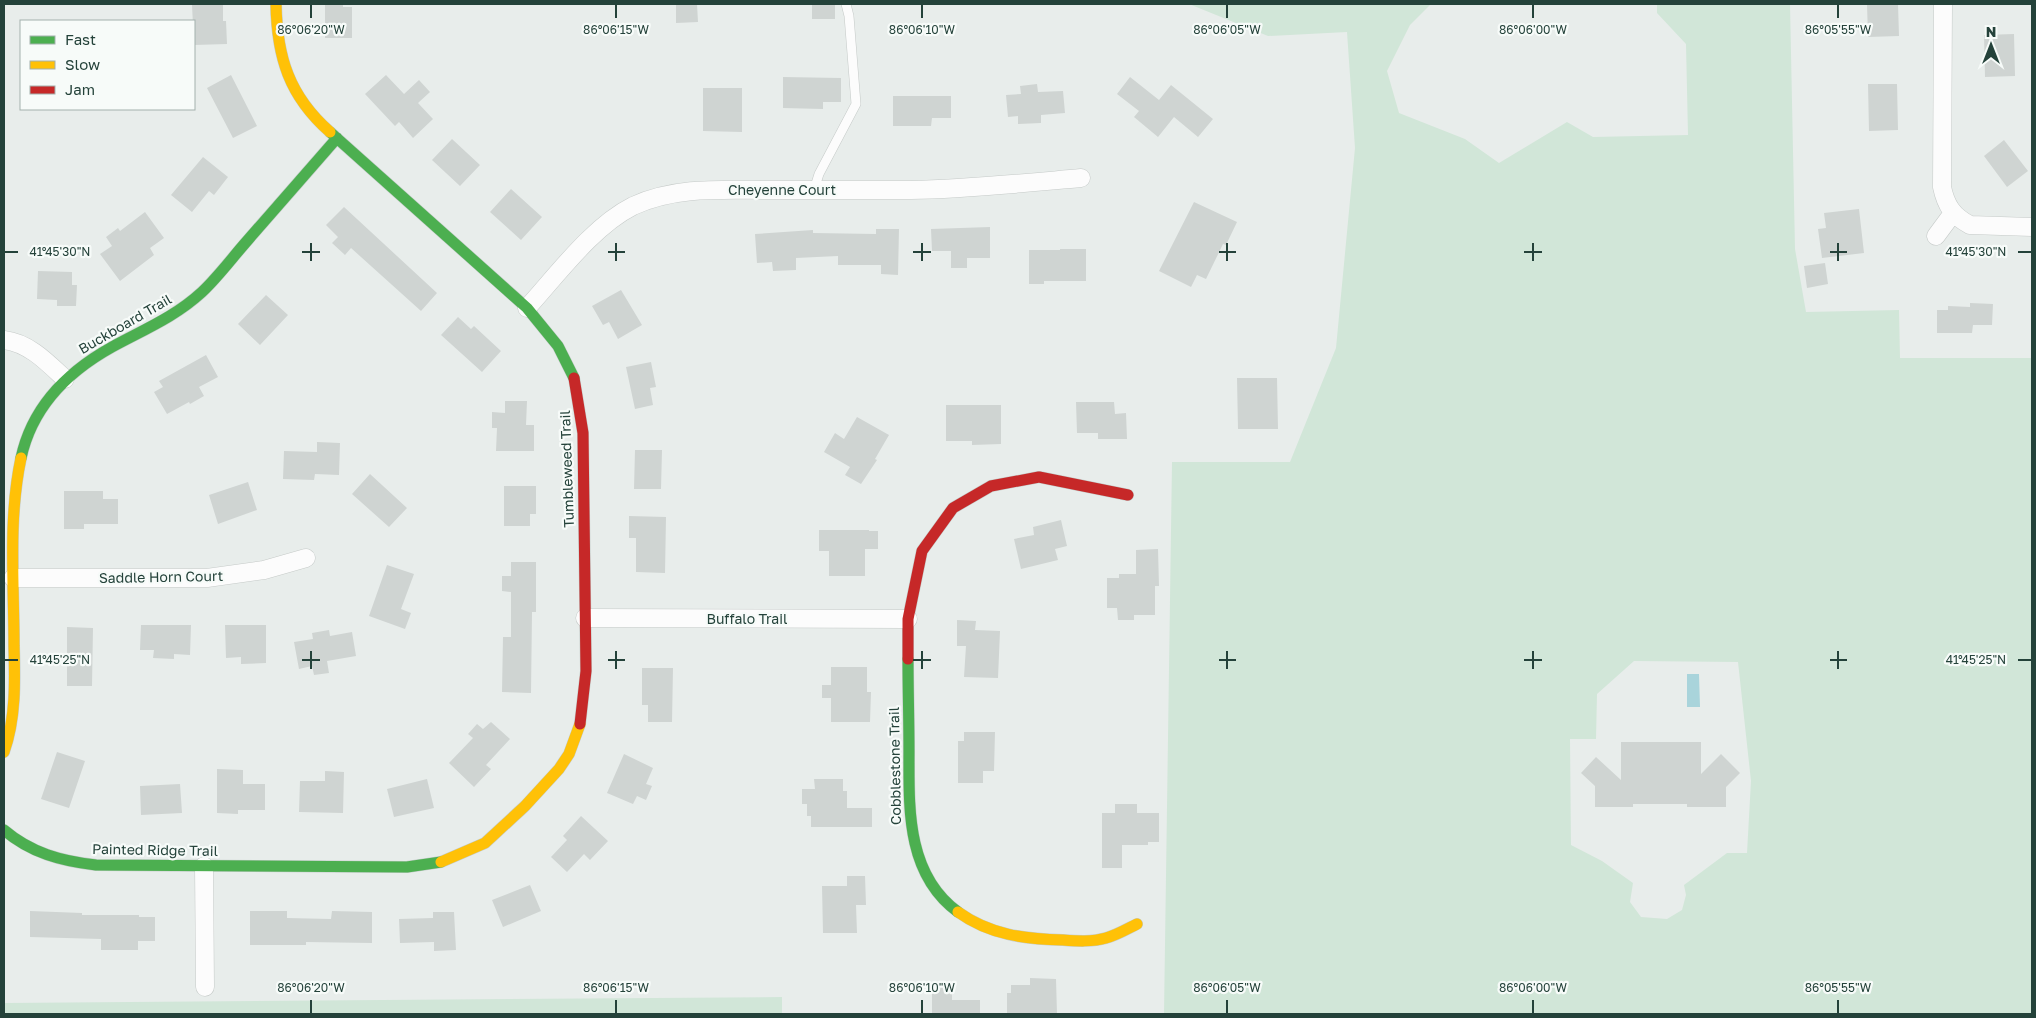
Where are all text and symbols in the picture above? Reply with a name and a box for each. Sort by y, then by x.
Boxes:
legend [20,20,195,110]
north arrow [1966,20,2016,70]
text: 86°06'20"W [277,22,345,37]
text: 86°06'15"W [583,22,649,37]
text: 86°06'10"W [889,22,956,37]
text: 86°06'05"W [1193,22,1261,37]
text: 86°06'00"W [1499,22,1567,37]
text: 86°05'55"W [1805,22,1872,37]
text: N [1986,23,1996,40]
text: Fast [65,30,96,48]
text: Slow [65,55,100,73]
text: Jam [65,80,95,98]
street label: Cheyenne Court [728,181,836,198]
text: 41°45'30"N [30,244,90,259]
text: 41°45'30"N [1946,244,2006,259]
street label: Buckboard Trail [75,290,174,357]
street label: Tumbleweed Trail [556,410,577,528]
street label: Saddle Horn Court [99,567,223,586]
street label: Buffalo Trail [707,610,787,627]
text: 41°45'25"N [30,652,90,667]
text: 41°45'25"N [1946,652,2006,667]
street label: Cobblestone Trail [885,707,904,825]
street label: Painted Ridge Trail [92,840,218,859]
text: 86°06'20"W [277,980,345,995]
text: 86°06'15"W [583,980,649,995]
text: 86°06'10"W [889,980,956,995]
text: 86°06'05"W [1193,980,1261,995]
text: 86°06'00"W [1499,980,1567,995]
text: 86°05'55"W [1805,980,1872,995]

